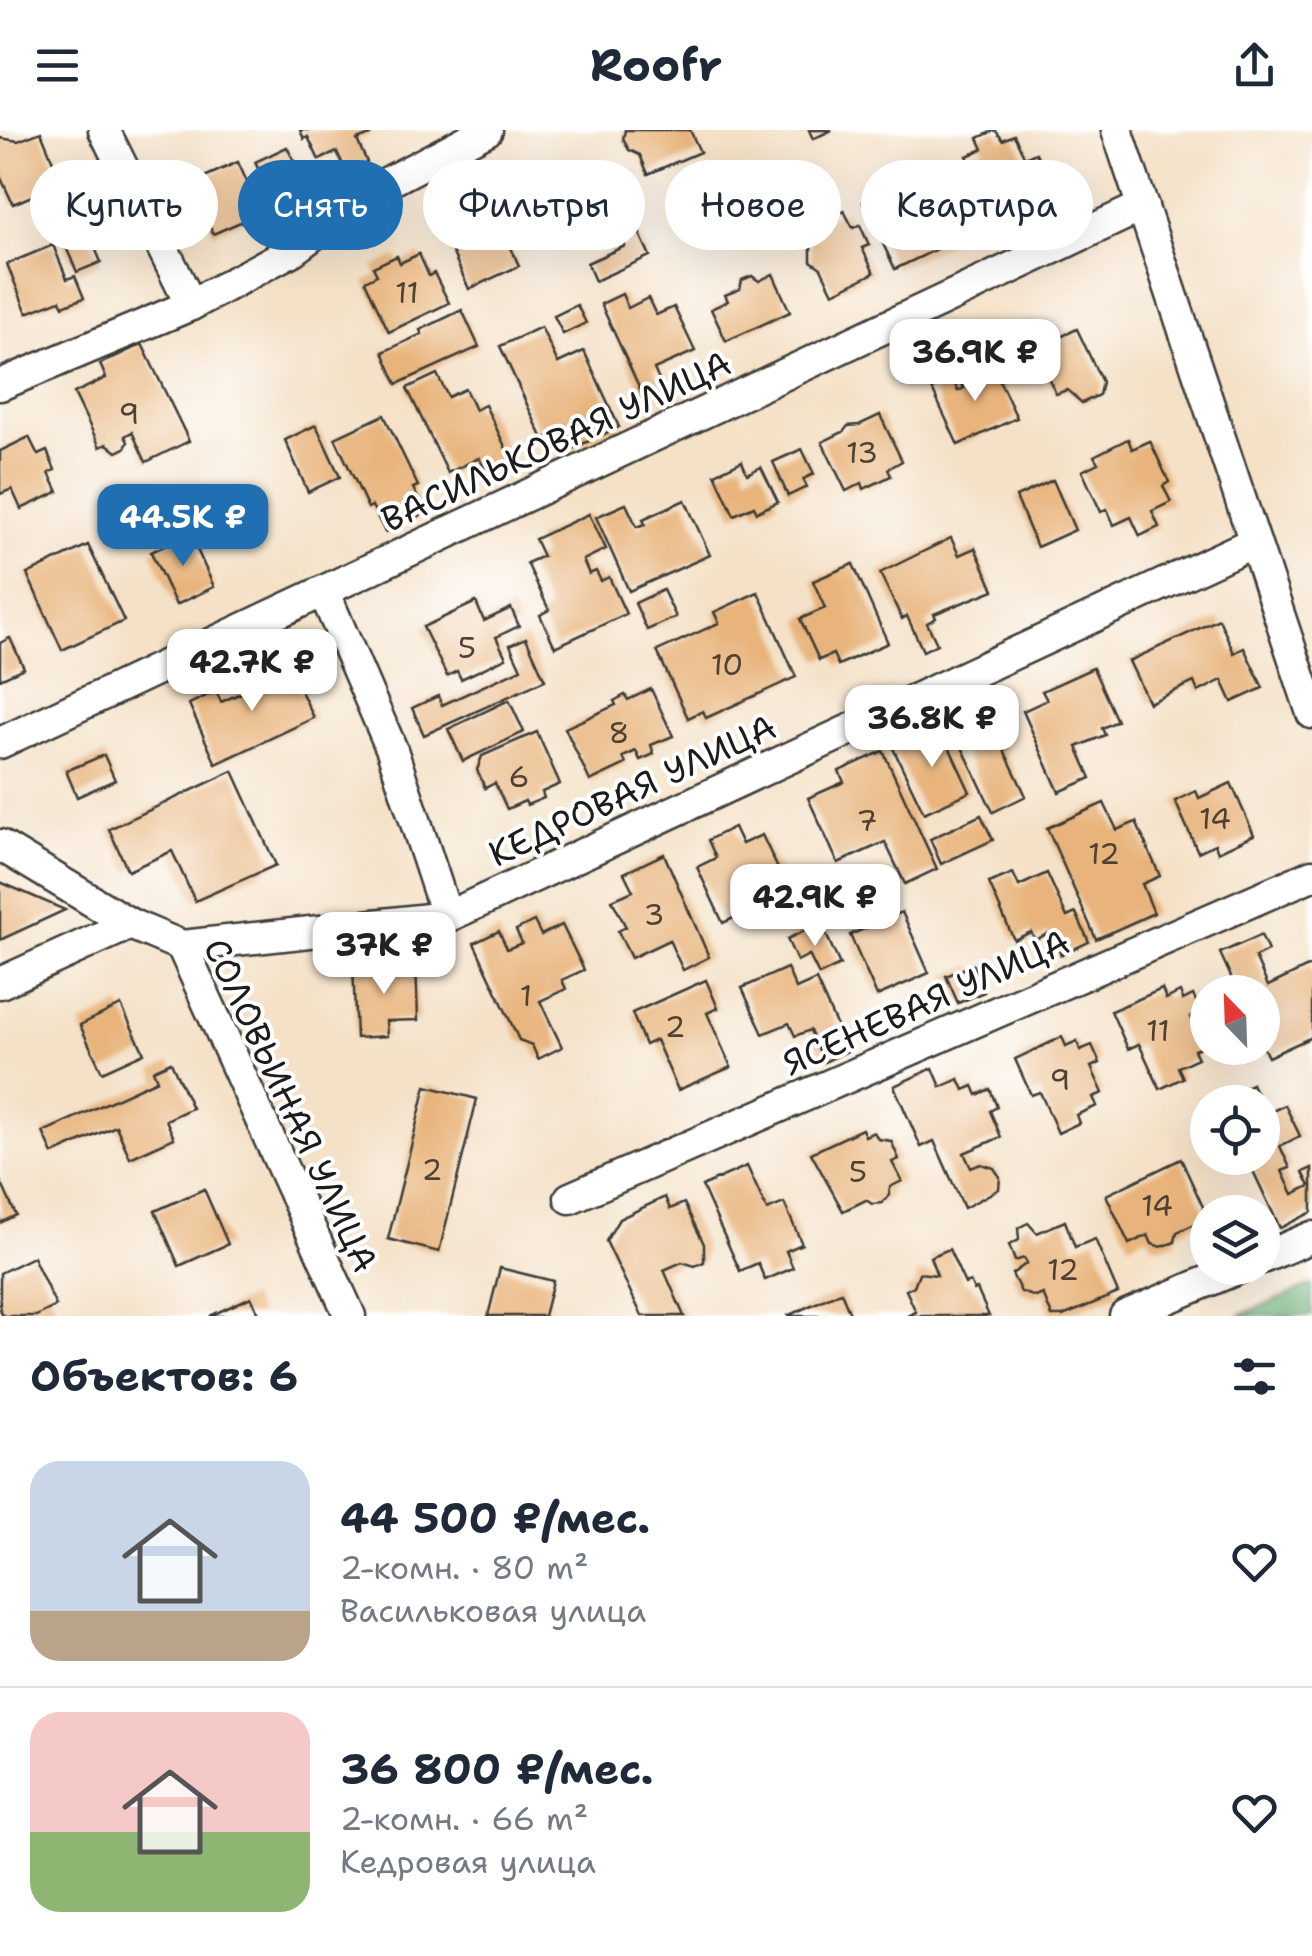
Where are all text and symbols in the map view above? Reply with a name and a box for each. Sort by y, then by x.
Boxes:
text: Roofr [590,35,722,95]
icon: menu [30,38,85,93]
icon: share [1227,38,1282,93]
chip: Купить [30,160,218,250]
chip: Снять [238,160,403,250]
chip: Фильтры [423,160,645,250]
chip: Новое [665,160,841,250]
chip: Квартира [861,160,1093,250]
house number: 11 [395,272,419,313]
pin: 36.9K ₽ [883,319,1067,404]
text: 36.9K ₽ [912,330,1038,373]
street label: ВАСИЛЬКОВАЯ УЛИЦА [373,339,739,543]
house number: 9 [119,393,140,434]
house number: 13 [846,432,878,473]
pin: 44.5K ₽ [91,484,275,569]
text: 44.5K ₽ [119,495,247,538]
house number: 5 [458,627,476,668]
pin: 42.7K ₽ [160,629,344,714]
text: 42.7K ₽ [189,640,315,683]
house number: 10 [711,644,743,685]
pin: 36.8K ₽ [840,685,1024,770]
text: 36.8K ₽ [867,696,997,739]
street label: КЕДРОВАЯ УЛИЦА [481,703,783,877]
house number: 8 [609,712,630,753]
house number: 6 [509,756,530,797]
house number: 14 [1199,798,1231,839]
house number: 7 [857,800,878,841]
house number: 12 [1088,833,1120,874]
pin: 42.9K ₽ [723,864,907,949]
text: 42.9K ₽ [752,875,878,918]
house number: 3 [644,894,665,935]
pin: 37K ₽ [314,912,454,997]
street label: ЯСЕНЕВАЯ УЛИЦА [775,918,1077,1086]
text: 37K ₽ [335,923,433,966]
street label: СОЛОВЬИНАЯ УЛИЦА [193,931,389,1279]
house number: 1 [520,975,532,1016]
north arrow [1190,975,1280,1065]
map controls [1190,975,1280,1285]
house number: 2 [665,1006,686,1047]
house number: 11 [1146,1010,1170,1051]
house number: 9 [1050,1059,1071,1100]
button: locate [1190,1085,1280,1175]
house number: 2 [422,1149,443,1190]
house number: 5 [849,1151,867,1192]
house number: 14 [1141,1185,1173,1226]
button: layers [1190,1195,1280,1285]
house number: 12 [1047,1249,1079,1290]
text: Объектов: 6 [30,1348,298,1404]
icon: filters [1227,1349,1282,1404]
text: 44 500 ₽/мес. [340,1490,650,1546]
icon: home [110,1501,230,1621]
icon: heart [1227,1534,1282,1589]
text: 2-комн. · 80 m² [340,1546,589,1589]
text: Васильковая улица [340,1589,646,1632]
text: 36 800 ₽/мес. [340,1741,654,1797]
icon: home [110,1752,230,1872]
icon: heart [1227,1785,1282,1840]
text: 2-комн. · 66 m² [340,1797,588,1840]
text: Кедровая улица [340,1840,596,1883]

